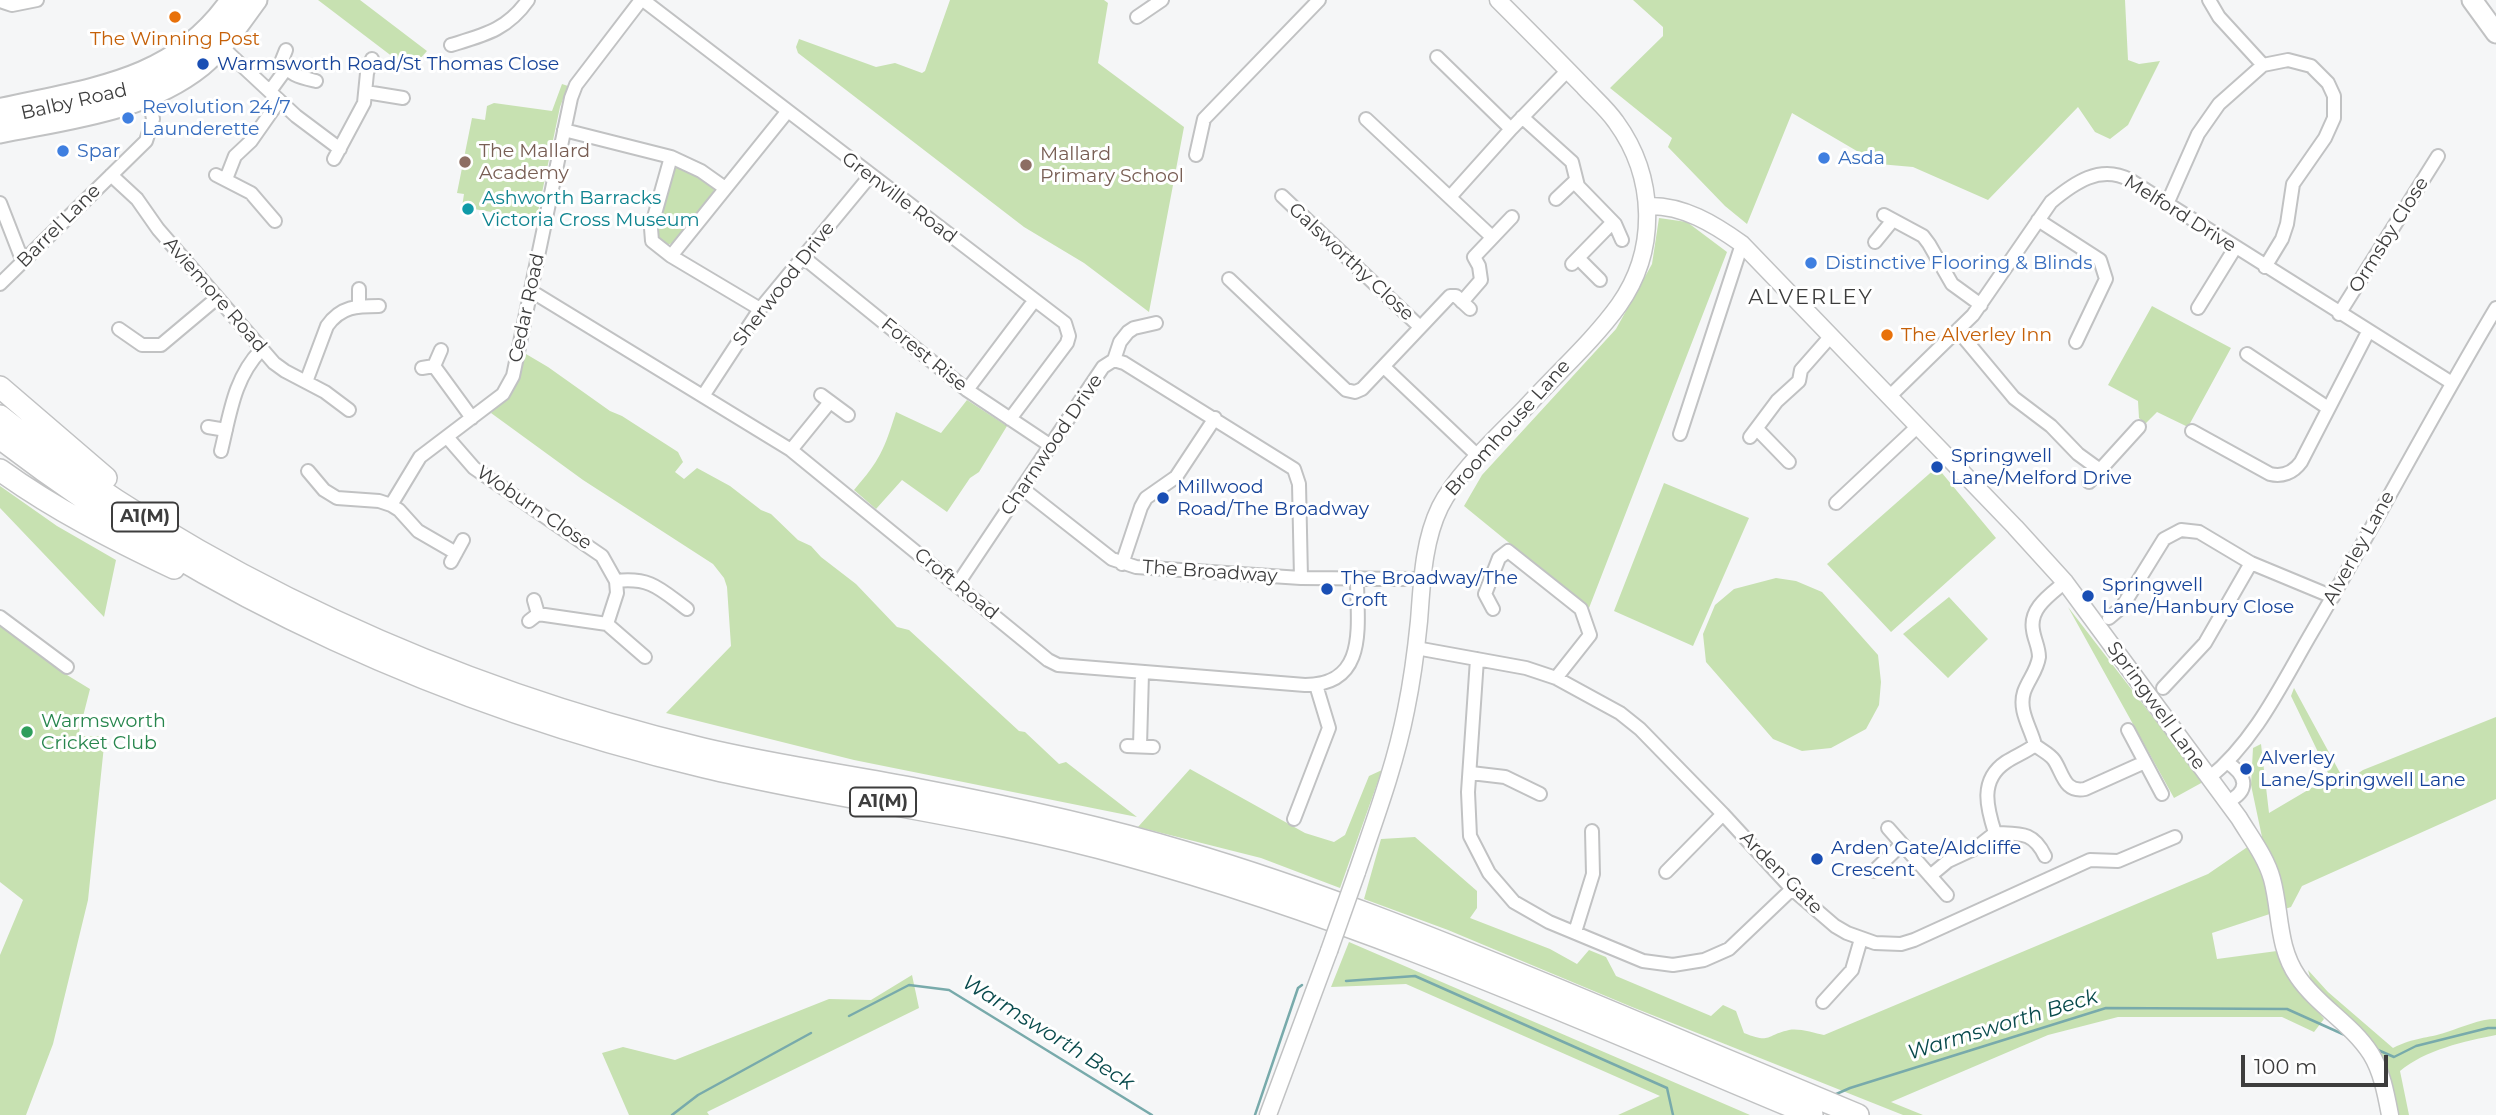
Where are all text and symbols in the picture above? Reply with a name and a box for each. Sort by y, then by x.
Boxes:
marker: The Winning Post [167,9,183,25]
place label: The Winning Post [90,28,260,50]
place label: Warmsworth Road/St Thomas Close [217,53,559,75]
marker: Warmsworth Road/St Thomas Close [195,56,211,72]
street label: Balby Road [19,79,129,125]
place label: Revolution 24/7 Launderette [142,96,291,140]
marker: Revolution 24/7 Launderette [120,110,136,126]
place label: Spar [77,140,120,162]
place label: The Mallard Academy [479,140,590,184]
marker: Spar [55,143,71,159]
place label: Mallard Primary School [1040,143,1184,187]
street label: Grenville Road [837,147,961,249]
place label: Asda [1838,147,1885,169]
marker: Asda [1816,150,1832,166]
marker: The Mallard Academy [457,154,473,170]
marker: Mallard Primary School [1018,157,1034,173]
street label: Melford Drive [2120,170,2240,258]
street label: Ormsby Close [2344,173,2434,297]
street label: Barrel Lane [13,180,105,272]
place label: Ashworth Barracks Victoria Cross Museum [482,187,700,231]
street label: Galsworthy Close [1284,198,1418,326]
marker: Ashworth Barracks Victoria Cross Museum [460,201,476,217]
street label: Sherwood Drive [728,217,840,351]
street label: Aviemore Road [159,233,271,357]
street label: Cedar Road [504,251,550,365]
place label: Distinctive Flooring & Blinds [1825,252,2092,274]
marker: Distinctive Flooring & Blinds [1803,255,1819,271]
district label: ALVERLEY [1749,285,1873,311]
street label: Forest Rise [876,313,972,397]
place label: The Alverley Inn [1901,324,2052,346]
marker: The Alverley Inn [1879,327,1895,343]
street label: Broomhouse Lane [1441,355,1575,501]
street label: Charnwood Drive [996,370,1108,520]
place label: Springwell Lane/Melford Drive [1951,445,2132,489]
marker: Springwell Lane/Melford Drive [1929,459,1945,475]
street label: Woburn Close [472,461,596,555]
place label: Millwood Road/The Broadway [1177,476,1369,520]
street label: Alverley Lane [2318,487,2400,609]
marker: Millwood Road/The Broadway [1155,490,1171,506]
road number: A1(M) [112,503,178,532]
street label: Croft Road [909,543,1003,625]
street label: The Broadway [1142,556,1278,588]
place label: The Broadway/The Croft [1341,567,1518,611]
place label: Springwell Lane/Hanbury Close [2102,574,2294,618]
marker: The Broadway/The Croft [1319,581,1335,597]
marker: Springwell Lane/Hanbury Close [2080,588,2096,604]
street label: Springwell Lane [2102,637,2210,775]
place label: Warmsworth Cricket Club [41,710,166,754]
marker: Warmsworth Cricket Club [19,724,35,740]
place label: Alverley Lane/Springwell Lane [2260,747,2466,791]
marker: Alverley Lane/Springwell Lane [2238,761,2254,777]
road number: A1(M) [850,788,916,816]
street label: Arden Gate [1735,827,1827,919]
place label: Arden Gate/Aldcliffe Crescent [1831,837,2021,881]
marker: Arden Gate/Aldcliffe Crescent [1809,851,1825,867]
water label: Warmsworth Beck [958,970,1138,1096]
water label: Warmsworth Beck [1905,984,2101,1066]
scale bar [2244,1042,2391,1086]
text: 100 m [2254,1054,2317,1079]

